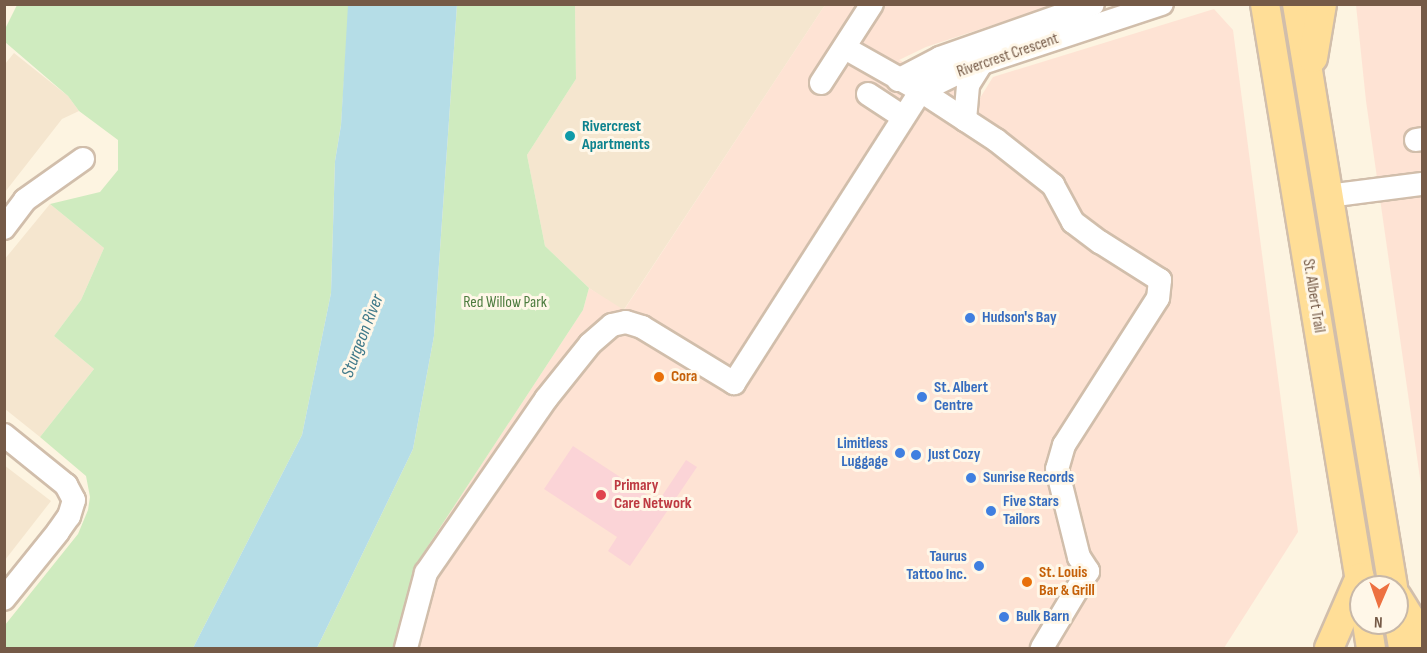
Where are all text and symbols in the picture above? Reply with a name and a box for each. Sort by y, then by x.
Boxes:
street label: Rivercrest Crescent [955,30,1061,82]
place label: Rivercrest Apartments [582,117,650,155]
marker: Rivercrest Apartments [563,129,577,143]
street label: St. Albert Trail [1298,258,1328,334]
water label: Sturgeon River [337,291,389,381]
park label: Red Willow Park [463,293,547,313]
place label: Hudson's Bay [982,308,1057,328]
marker: Hudson's Bay [963,311,977,325]
place label: Cora [671,367,697,387]
marker: Cora [652,370,666,384]
place label: St. Albert Centre [934,378,988,416]
marker: St. Albert Centre [915,390,929,404]
place label: Limitless Luggage [837,434,888,472]
place label: Just Cozy [928,445,980,465]
marker: Limitless Luggage [893,446,907,460]
marker: Just Cozy [909,448,923,462]
place label: Sunrise Records [983,468,1074,488]
marker: Sunrise Records [964,471,978,485]
place label: Primary Care Network [614,476,692,514]
marker: Primary Care Network [592,486,610,504]
place label: Five Stars Tailors [1003,492,1059,530]
marker: Five Stars Tailors [984,504,998,518]
place label: Taurus Tattoo Inc. [906,547,967,585]
marker: Taurus Tattoo Inc. [972,559,986,573]
place label: St. Louis Bar & Grill [1039,563,1095,601]
marker: St. Louis Bar & Grill [1020,575,1034,589]
north arrow [1349,575,1409,635]
place label: Bulk Barn [1016,607,1069,627]
marker: Bulk Barn [997,610,1011,624]
text: N [1374,612,1383,631]

